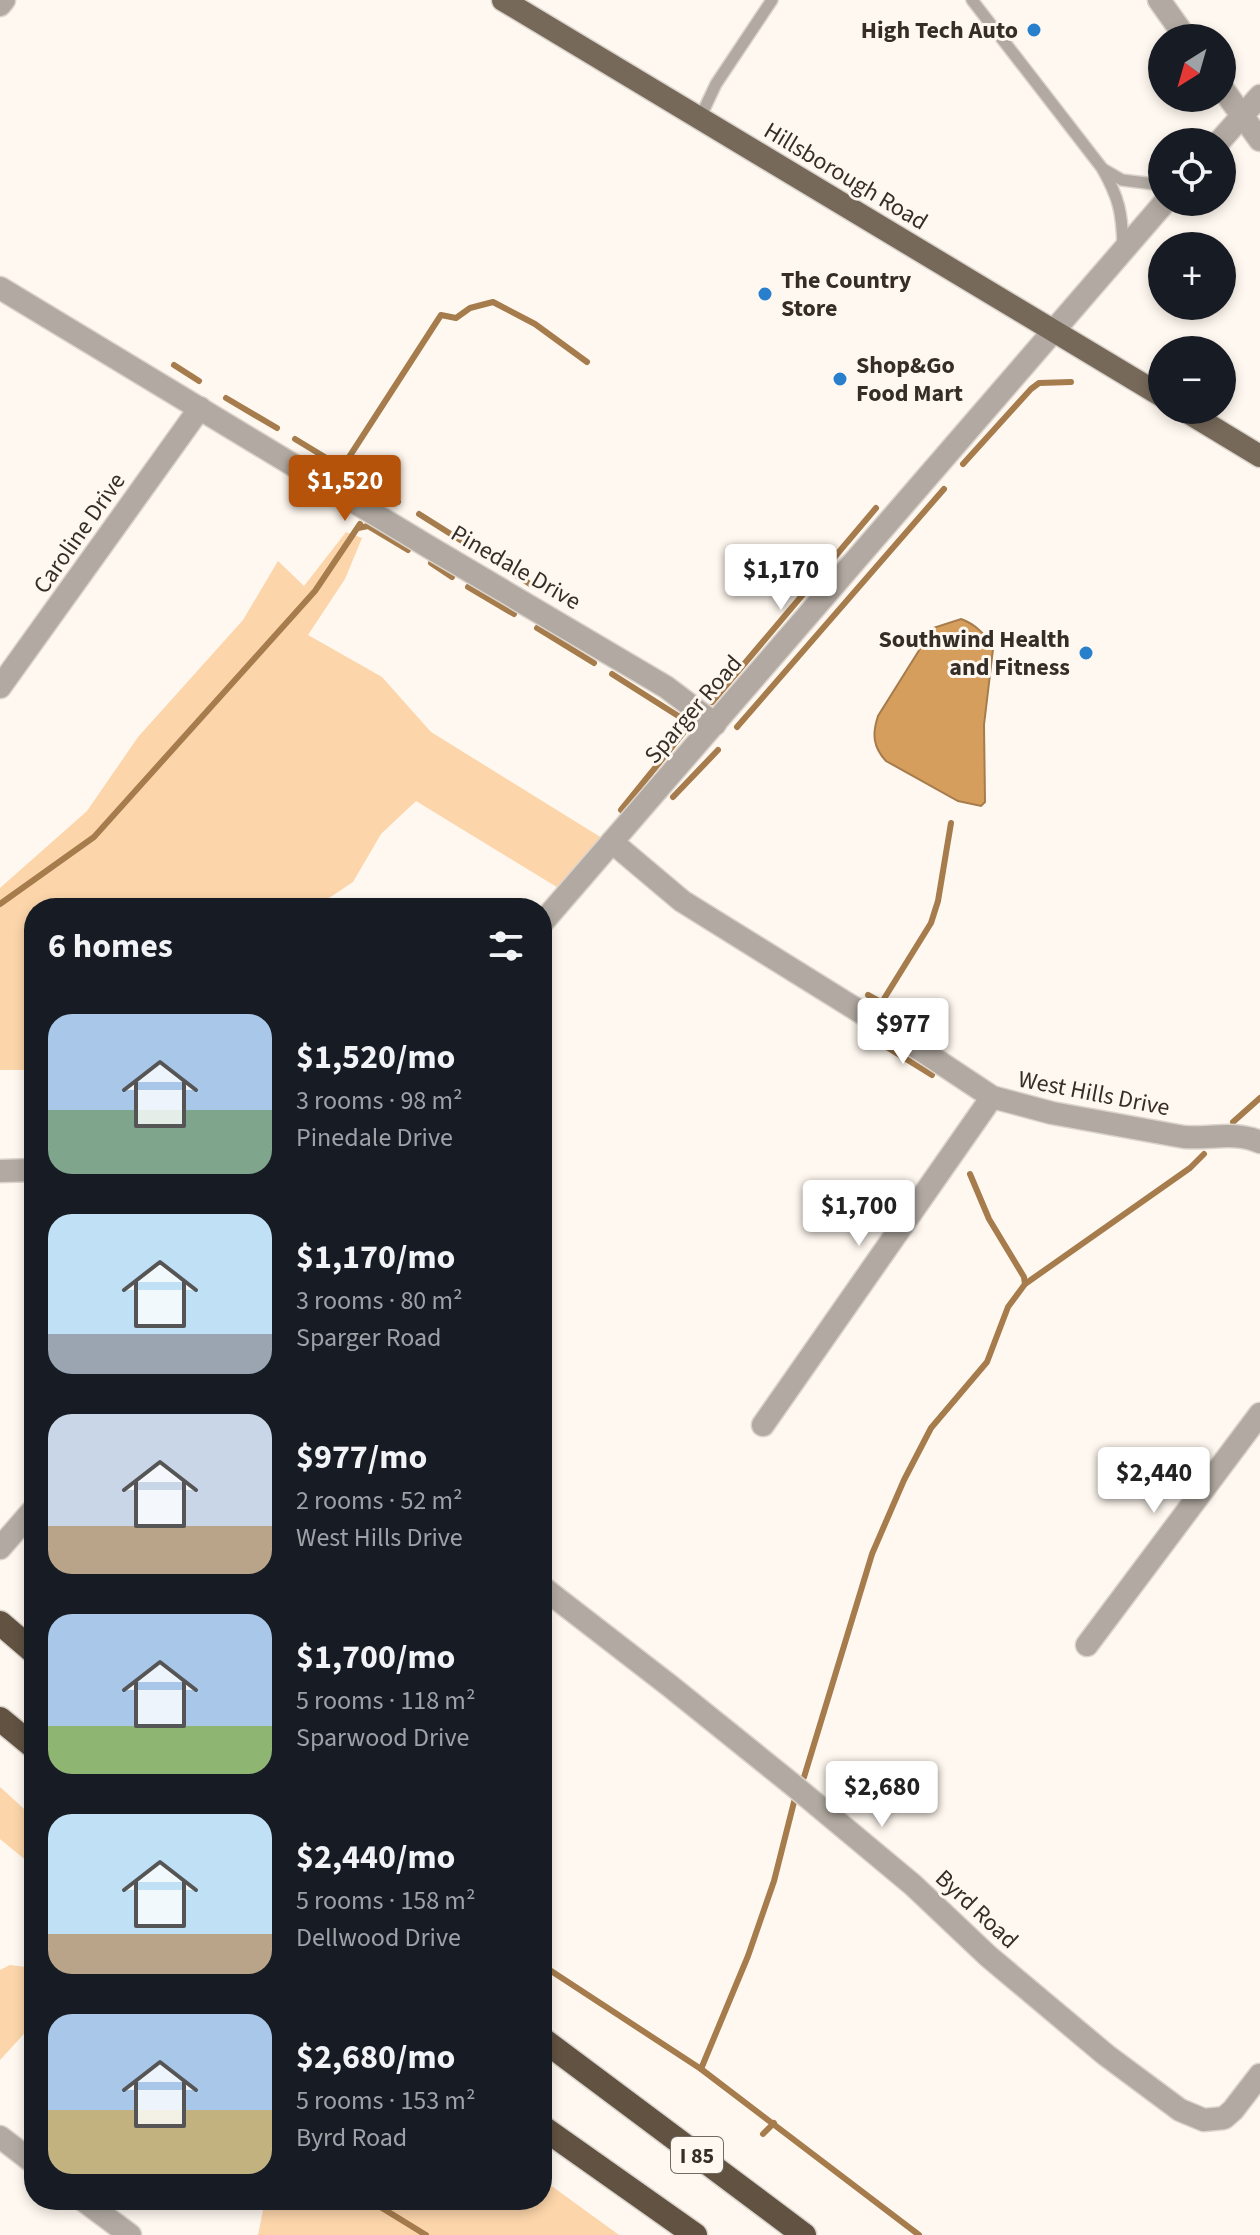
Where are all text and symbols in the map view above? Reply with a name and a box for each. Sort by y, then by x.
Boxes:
place label: High Tech Auto [861,13,1018,48]
marker: High Tech Auto [1025,21,1043,39]
north arrow [1148,24,1236,112]
map controls [1148,24,1236,424]
street label: Hillsborough Road [757,114,934,239]
button: locate [1148,128,1236,216]
button: + [1148,232,1236,320]
place label: The Country Store [781,263,912,326]
marker: The Country Store [756,285,774,303]
button: − [1148,336,1236,424]
place label: Shop&Go Food Mart [856,348,963,411]
marker: Shop&Go Food Mart [831,370,849,388]
pin: $1,520 [280,455,410,523]
text: $1,520 [307,462,383,499]
street label: Caroline Drive [25,466,134,601]
street label: Pinedale Drive [444,516,587,619]
pin: $1,170 [716,544,846,612]
text: $1,170 [743,551,819,588]
place label: Southwind Health and Fitness [879,622,1070,685]
marker: Southwind Health and Fitness [1077,644,1095,662]
street label: Sparger Road [636,647,751,771]
text: 6 homes [48,922,173,971]
icon: filters [484,924,528,968]
pin: $977 [856,998,950,1066]
text: $977 [876,1005,930,1042]
text: $1,520/mo [296,1033,456,1082]
icon: home [112,1046,208,1142]
street label: West Hills Drive [1015,1062,1173,1125]
text: 3 rooms · 98 m² [296,1082,463,1119]
text: Pinedale Drive [296,1119,453,1156]
pin: $1,700 [794,1180,924,1248]
text: $1,700 [821,1187,897,1224]
text: $1,170/mo [296,1233,456,1282]
icon: home [112,1246,208,1342]
text: 3 rooms · 80 m² [296,1282,463,1319]
text: Sparger Road [296,1319,442,1356]
text: $977/mo [296,1433,427,1482]
icon: home [112,1446,208,1542]
pin: $2,440 [1089,1447,1219,1515]
text: $2,440 [1116,1454,1192,1491]
text: 2 rooms · 52 m² [296,1482,463,1519]
text: West Hills Drive [296,1519,463,1556]
text: $1,700/mo [296,1633,456,1682]
icon: home [112,1646,208,1742]
text: 5 rooms · 118 m² [296,1682,475,1719]
text: Sparwood Drive [296,1719,469,1756]
pin: $2,680 [817,1761,947,1829]
text: $2,680 [844,1768,920,1805]
text: $2,440/mo [296,1833,456,1882]
icon: home [112,1846,208,1942]
street label: Byrd Road [927,1862,1026,1957]
text: 5 rooms · 158 m² [296,1882,475,1919]
text: Dellwood Drive [296,1919,461,1956]
text: $2,680/mo [296,2033,456,2082]
icon: home [112,2046,208,2142]
text: 5 rooms · 153 m² [296,2082,475,2119]
text: Byrd Road [296,2119,407,2156]
road number: I 85 [671,2137,723,2173]

